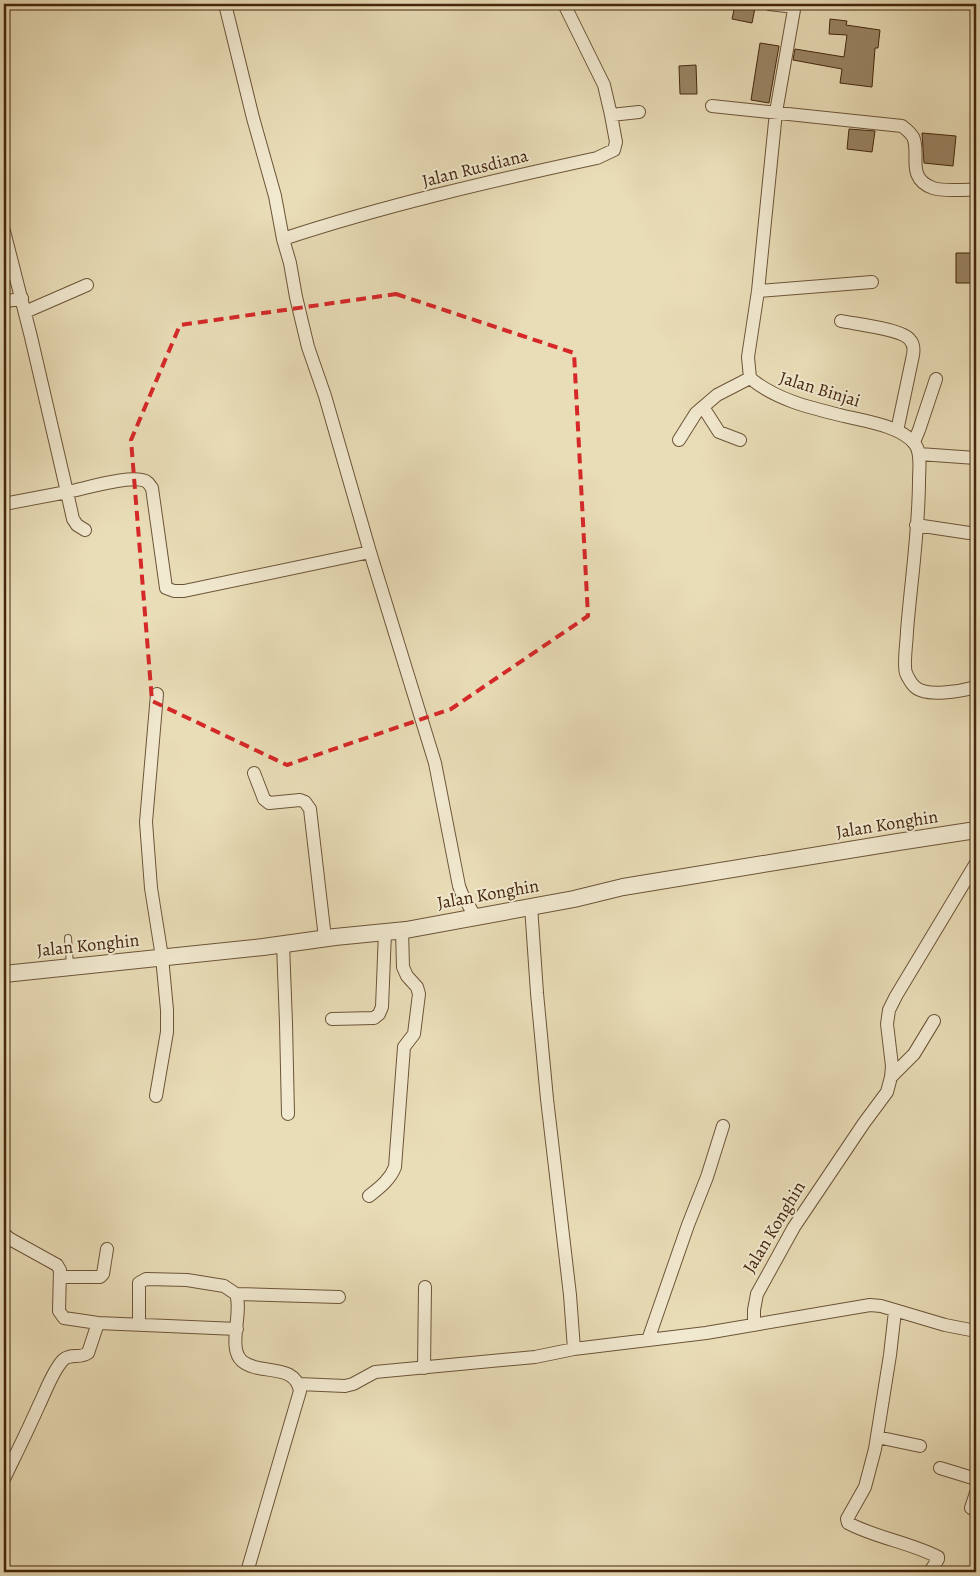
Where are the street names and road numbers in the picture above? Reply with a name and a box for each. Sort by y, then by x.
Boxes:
street label: Jalan Rusdiana [419,143,531,193]
street label: Jalan Binjai [777,365,863,413]
street label: Jalan Konghin [834,804,940,844]
street label: Jalan Konghin [435,873,541,915]
street label: Jalan Konghin [35,928,141,962]
street label: Jalan Konghin [737,1177,811,1277]

